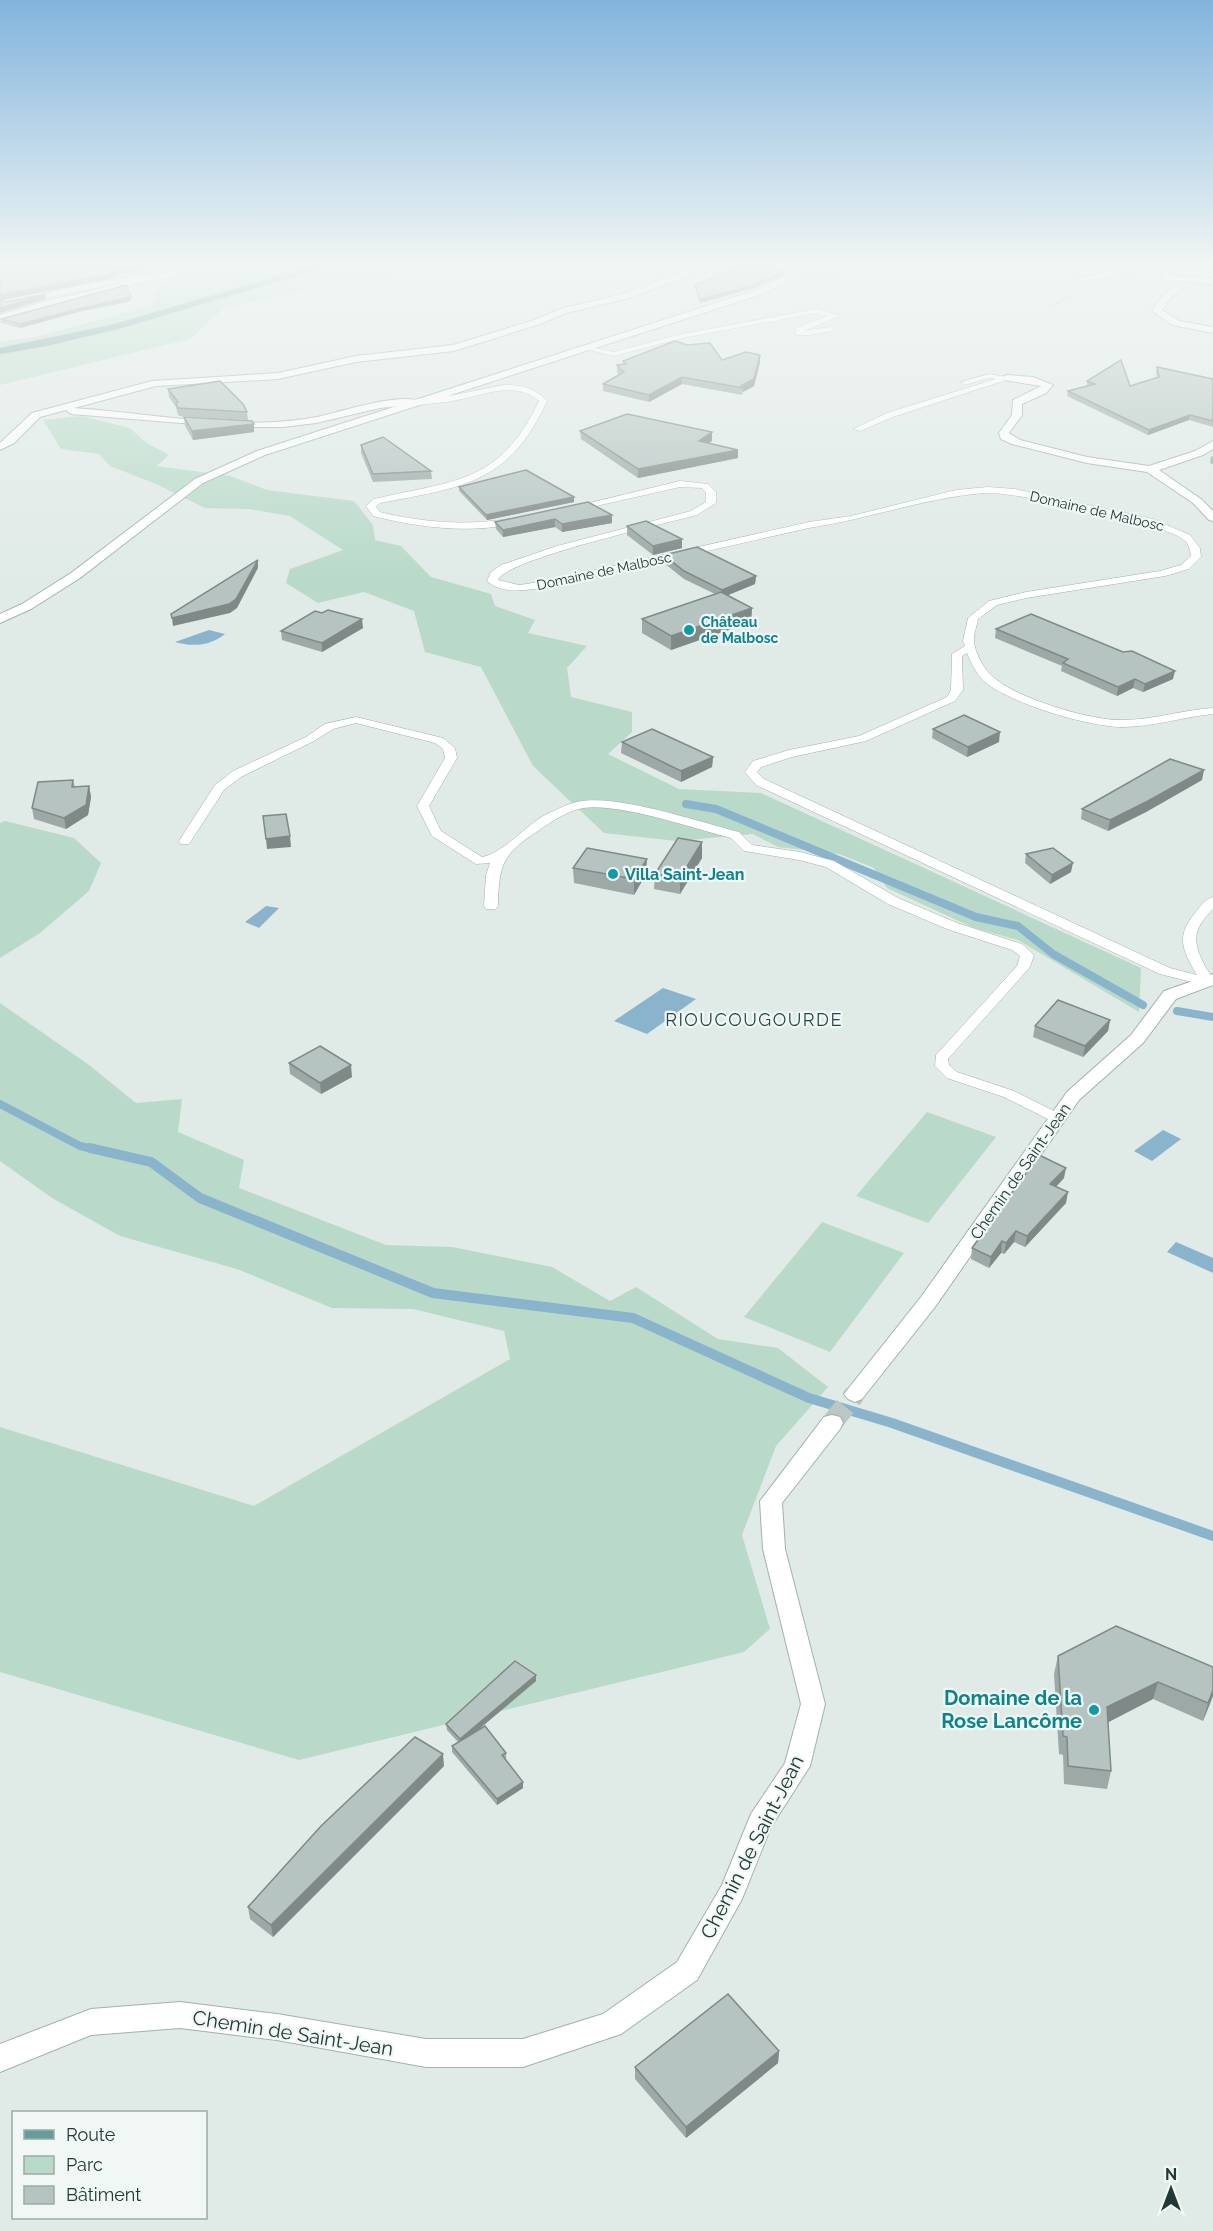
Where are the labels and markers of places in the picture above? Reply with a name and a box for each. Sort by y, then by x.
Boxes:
place label: Château de Malbosc [701,614,779,646]
marker: Château de Malbosc [682,623,696,637]
place label: Villa Saint-Jean [625,865,744,884]
marker: Villa Saint-Jean [606,867,620,881]
place label: Domaine de la Rose Lancôme [941,1686,1082,1733]
marker: Domaine de la Rose Lancôme [1087,1703,1101,1717]

